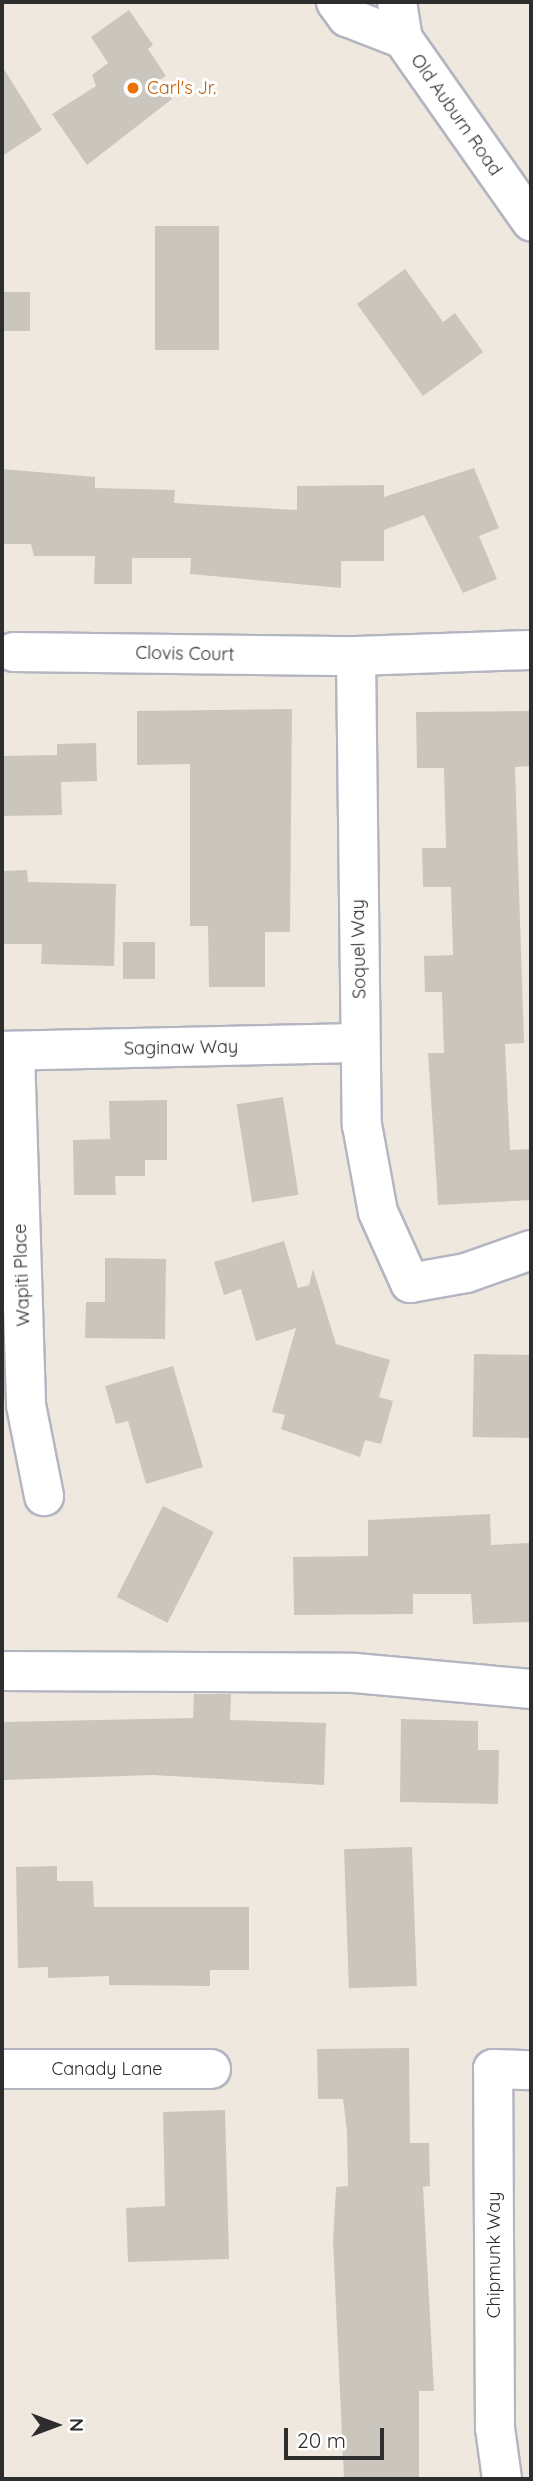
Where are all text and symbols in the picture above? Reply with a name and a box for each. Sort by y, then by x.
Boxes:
street label: Old Auburn Road [406,50,506,180]
place label: Carl's Jr. [147,77,216,99]
marker: Carl's Jr. [125,80,141,96]
street label: Clovis Court [135,642,235,666]
street label: Soquel Way [347,899,371,999]
street label: Saginaw Way [124,1036,238,1060]
street label: Wapiti Place [9,1223,35,1327]
street label: Canady Lane [51,2058,163,2080]
street label: Chipmunk Way [483,2192,505,2318]
north arrow [21,2390,91,2460]
scale bar [288,2414,388,2458]
text: N [65,2418,89,2432]
text: 20 m [297,2427,346,2453]

